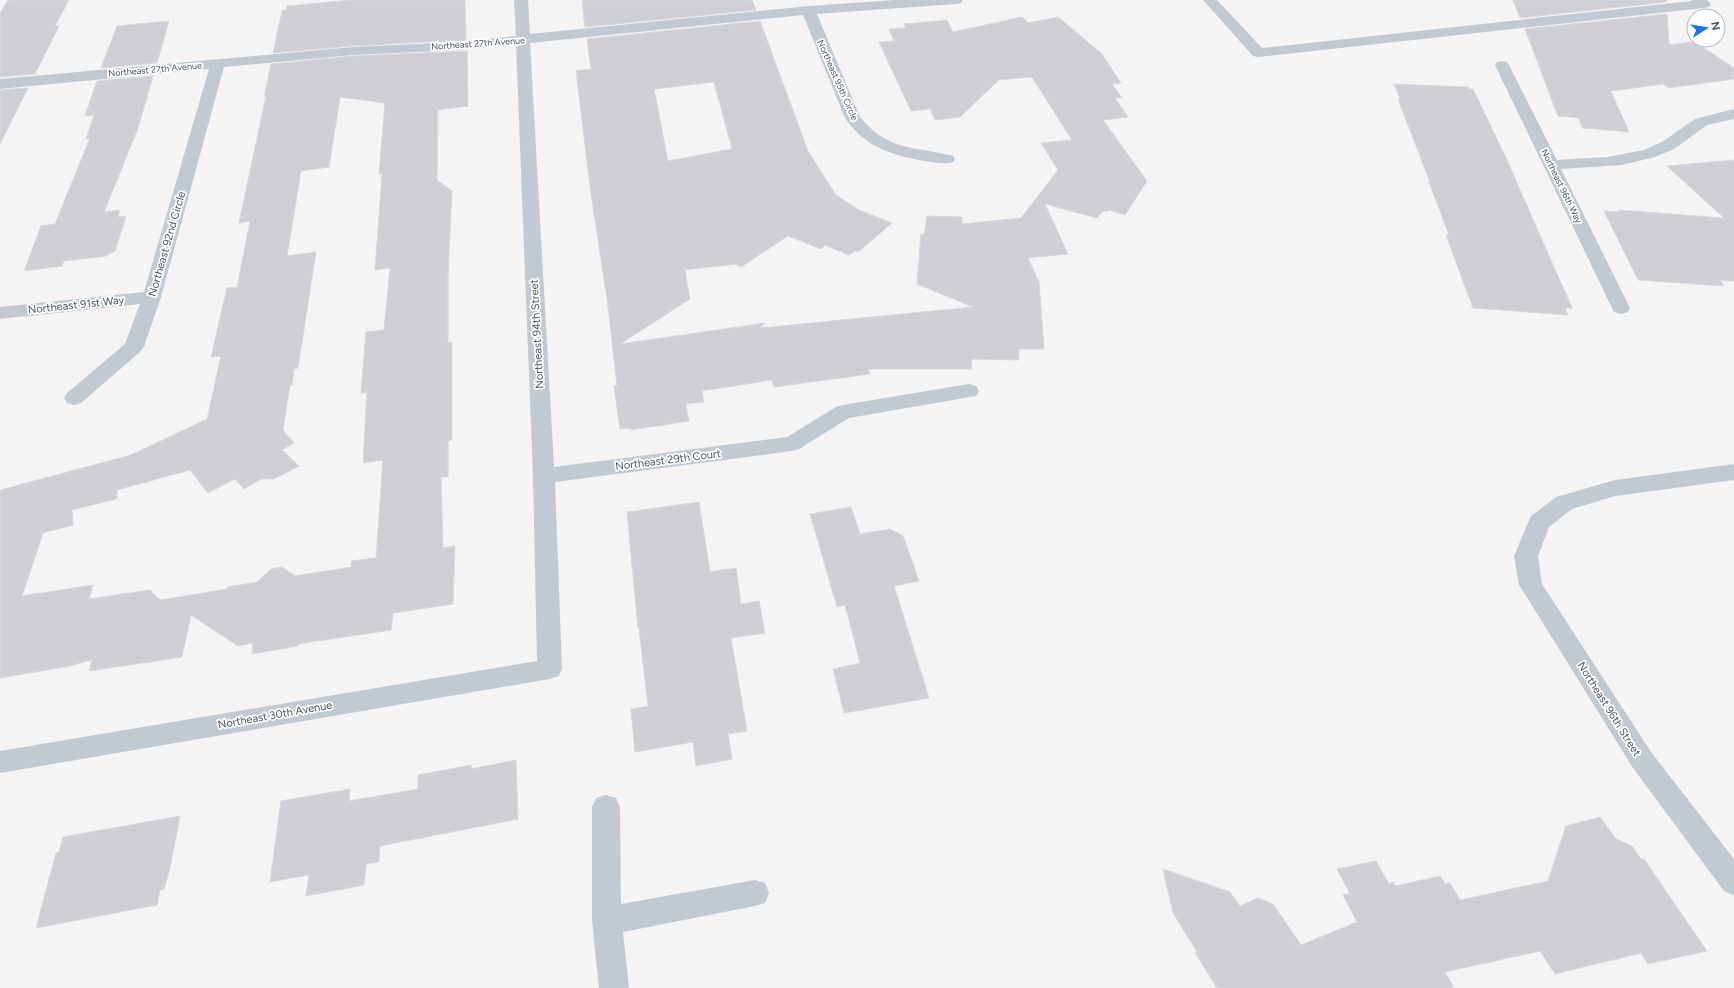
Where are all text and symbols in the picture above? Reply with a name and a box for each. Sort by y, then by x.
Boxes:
north arrow [1686,8,1726,48]
text: N [1708,21,1723,32]
street label: Northeast 27th Avenue [431,34,525,52]
street label: Northeast 95th Circle [815,38,861,122]
street label: Northeast 27th Avenue [108,59,202,79]
street label: Northeast 96th Way [1539,147,1585,225]
street label: Northeast 92nd Circle [146,190,188,298]
street label: Northeast 94th Street [528,279,546,389]
street label: Northeast 91st Way [27,293,125,317]
street label: Northeast 29th Court [614,447,722,473]
street label: Northeast 96th Street [1575,659,1643,759]
street label: Northeast 30th Avenue [217,699,333,731]

